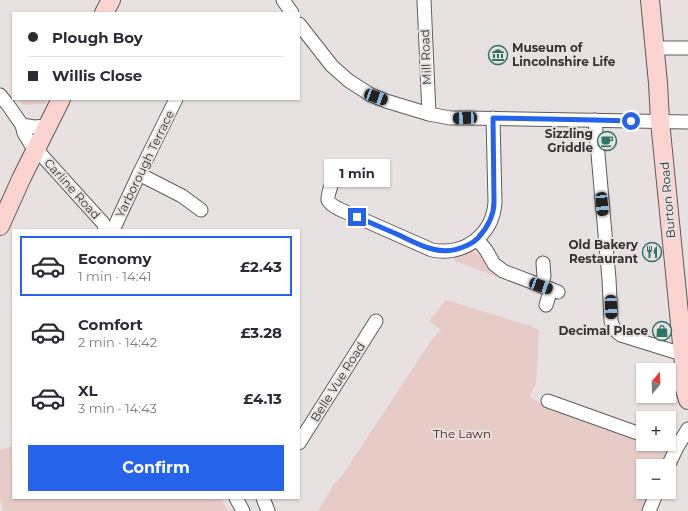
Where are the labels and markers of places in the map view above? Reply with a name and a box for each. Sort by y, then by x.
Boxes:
place label: Museum of Lincolnshire Life [512,40,616,69]
museum icon: Museum of Lincolnshire Life [487,44,509,66]
place label: Sizzling Griddle [545,126,593,155]
cafe icon: Sizzling Griddle [596,130,618,152]
place label: Old Bakery Restaurant [568,237,639,266]
restaurant icon: Old Bakery Restaurant [641,241,663,263]
shop icon: Decimal Place [651,320,673,342]
place label: Decimal Place [558,323,648,338]

